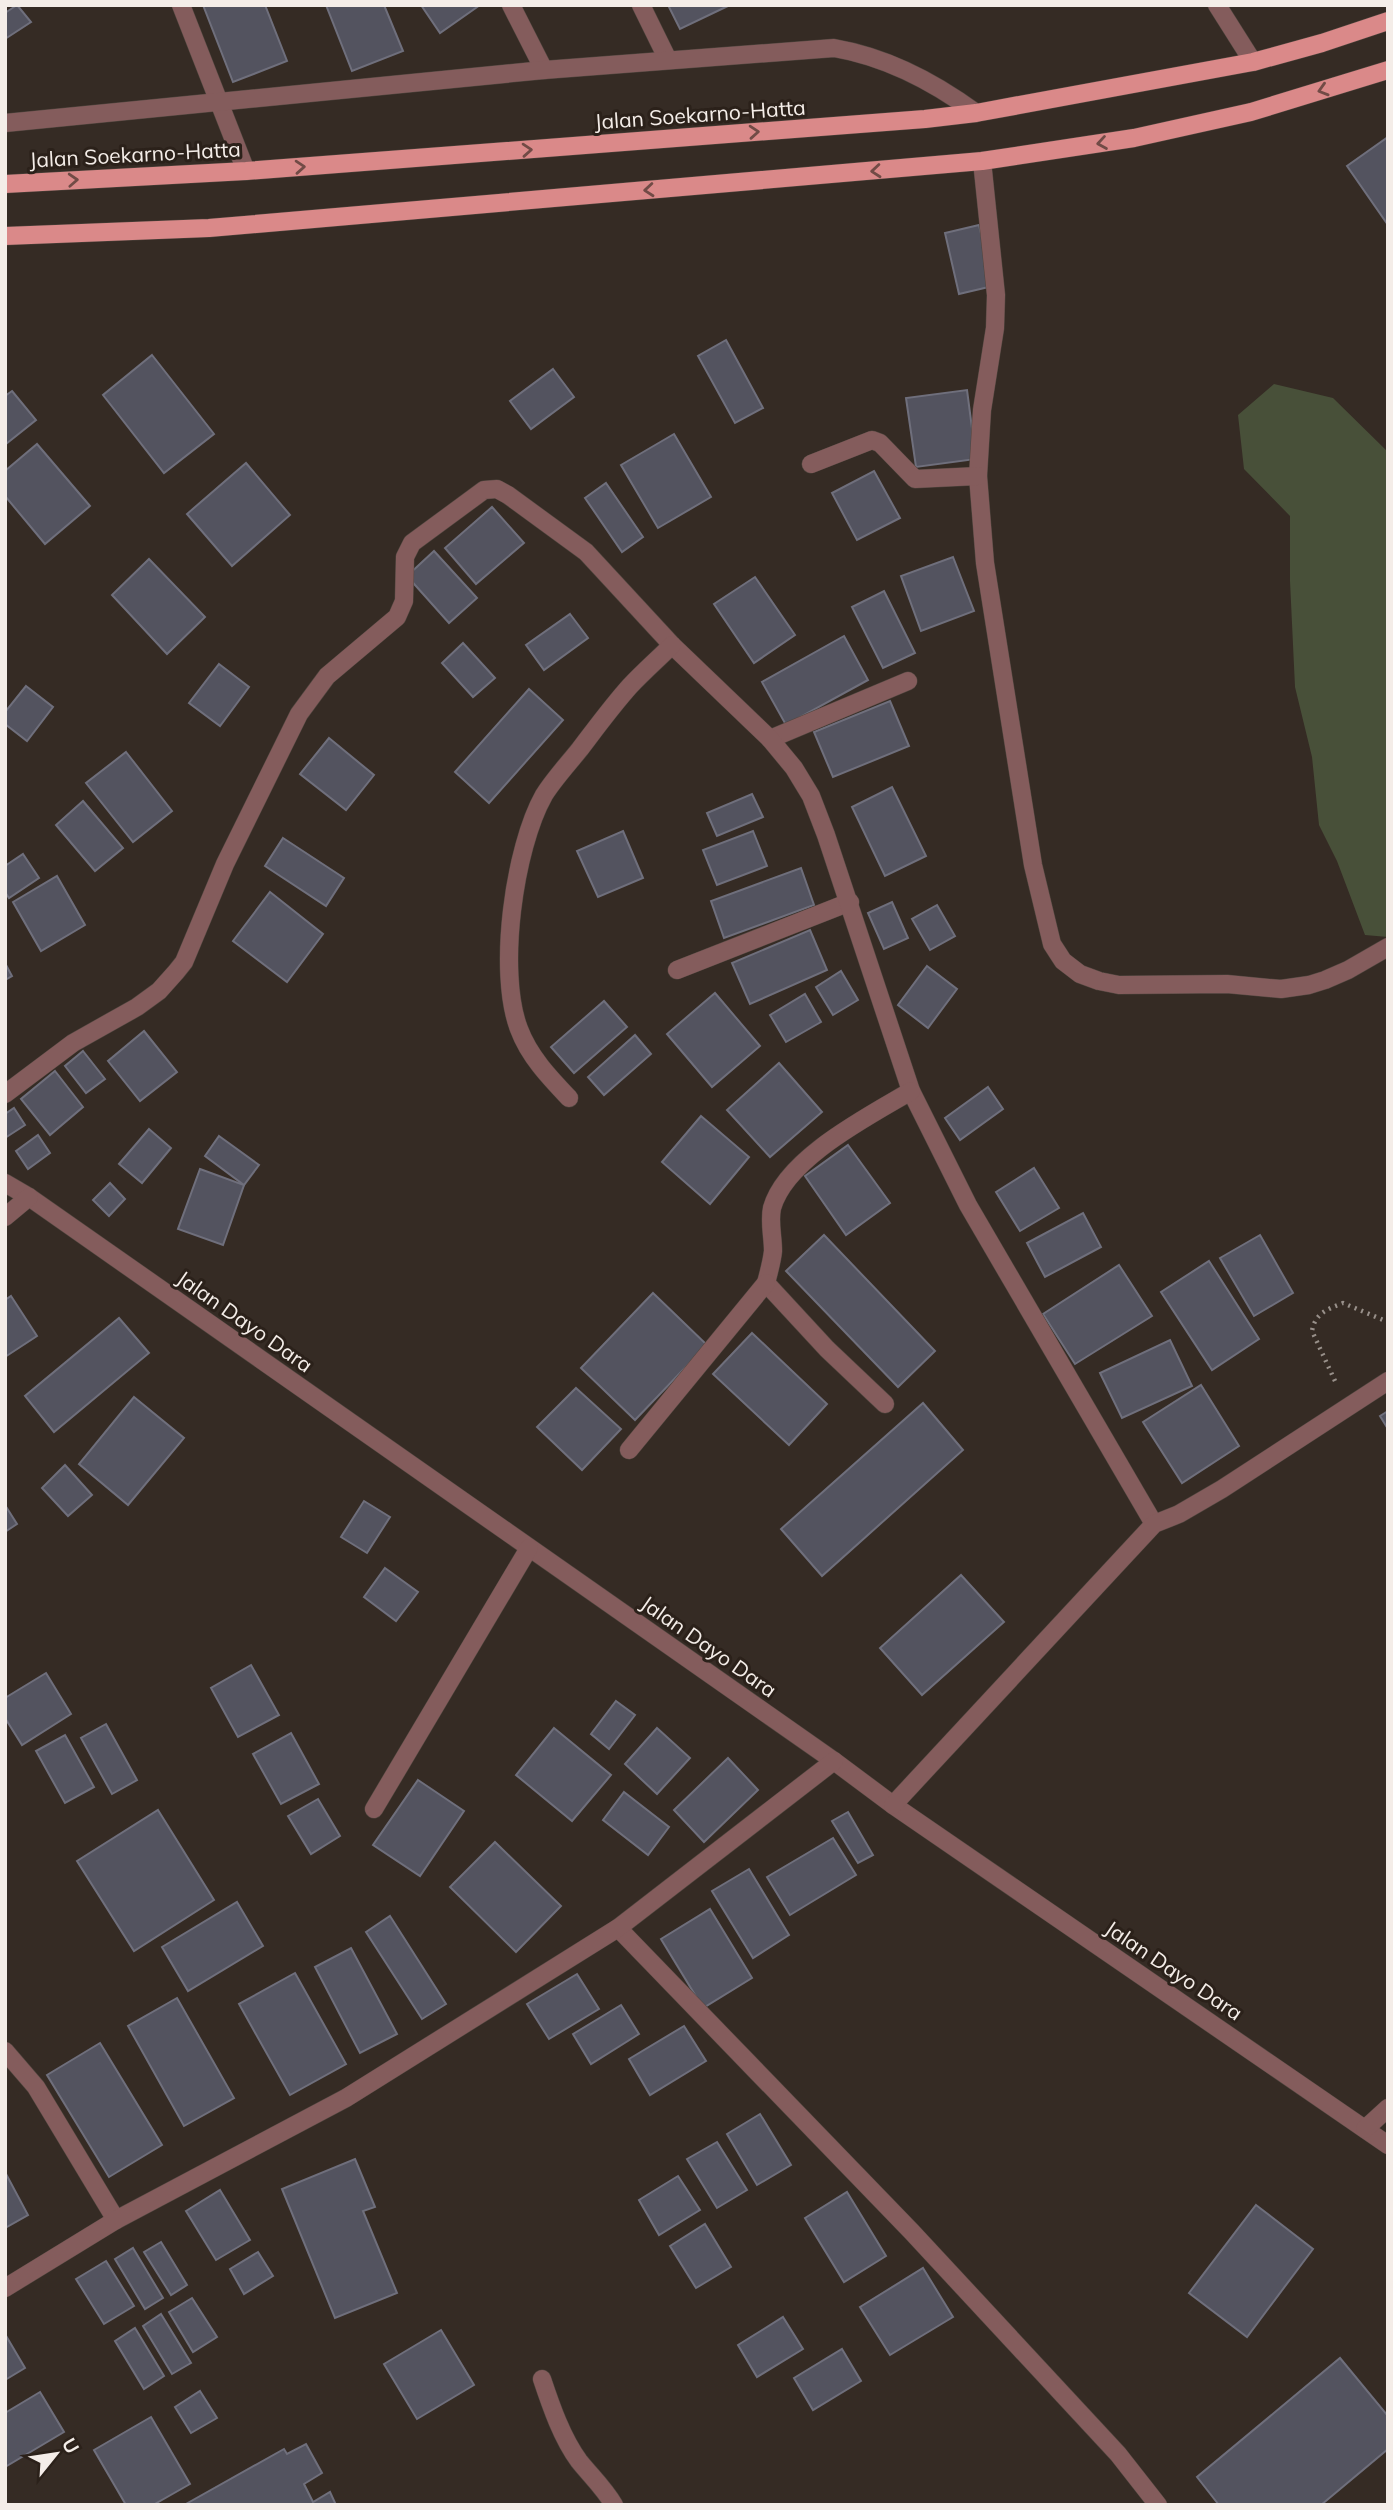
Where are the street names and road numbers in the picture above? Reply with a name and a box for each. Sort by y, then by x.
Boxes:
street label: Jalan Soekarno-Hatta [594,94,806,134]
street label: Jalan Soekarno-Hatta [29,135,241,173]
street label: Jalan Dayo Dara [172,1264,318,1378]
street label: Jalan Dayo Dara [636,1589,782,1703]
street label: Jalan Dayo Dara [1100,1915,1248,2025]

